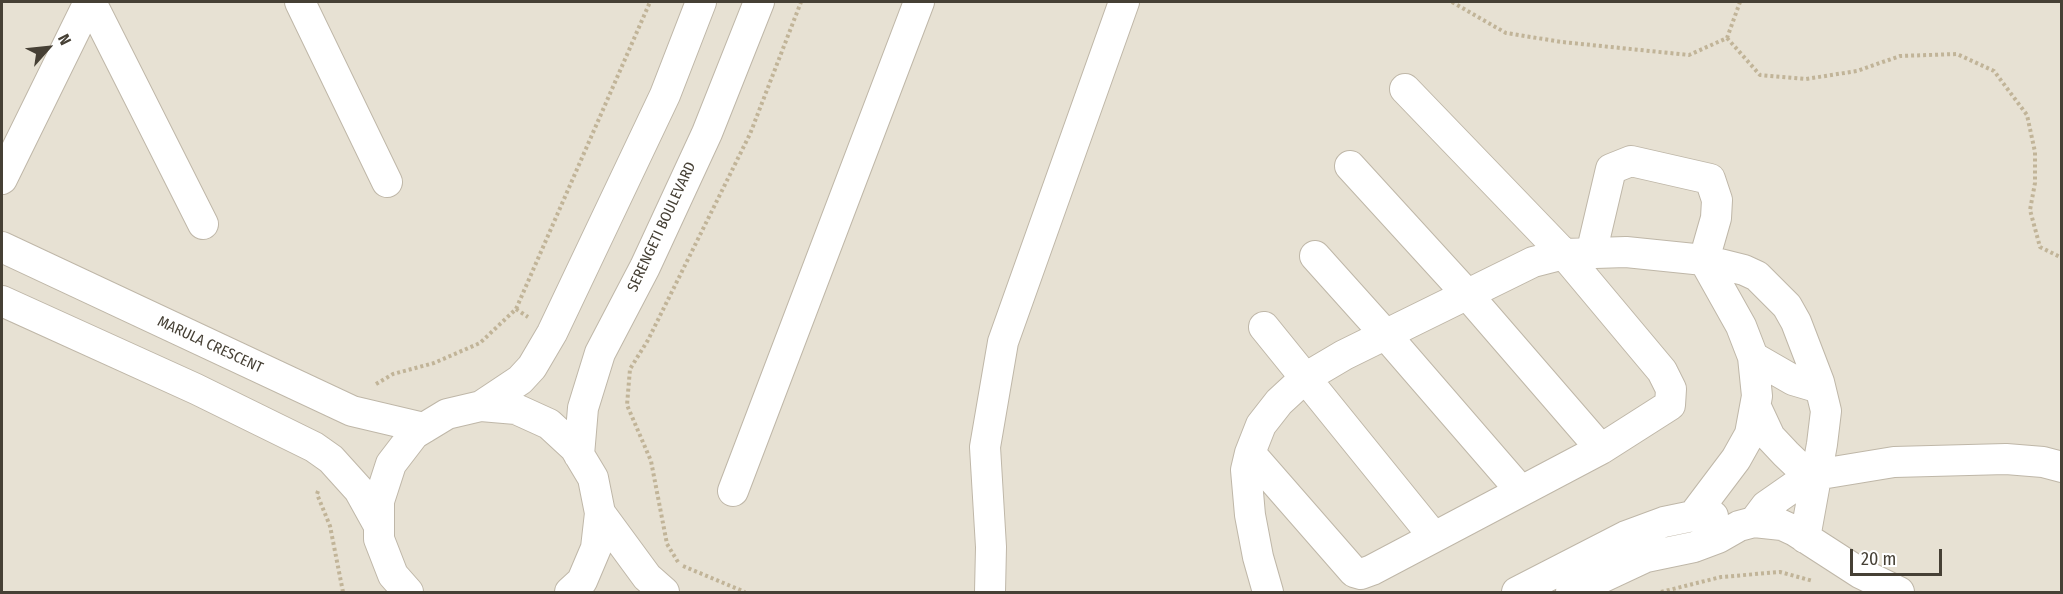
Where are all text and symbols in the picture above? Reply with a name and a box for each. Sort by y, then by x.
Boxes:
north arrow [18,18,78,78]
text: N [54,31,75,48]
street label: SERENGETI BOULEVARD [624,159,700,295]
street label: MARULA CRESCENT [154,313,266,377]
scale bar [1853,537,1944,575]
text: 20 m [1861,548,1896,570]

